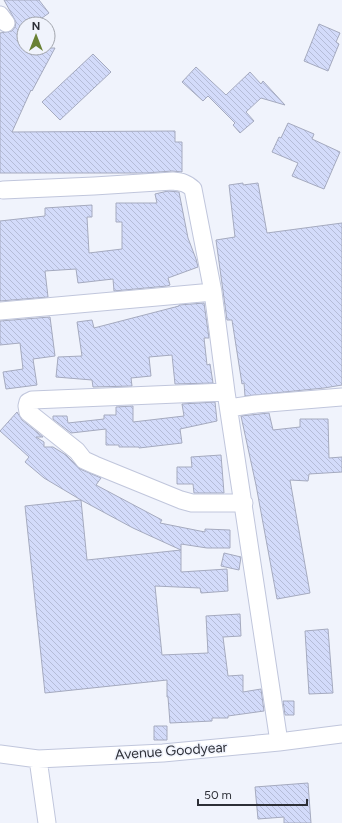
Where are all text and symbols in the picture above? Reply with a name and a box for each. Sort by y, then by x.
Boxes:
north arrow [16,16,56,56]
text: N [32,20,40,33]
street label: Avenue Goodyear [114,739,228,763]
scale bar [198,781,307,807]
text: 50 m [204,788,232,802]

